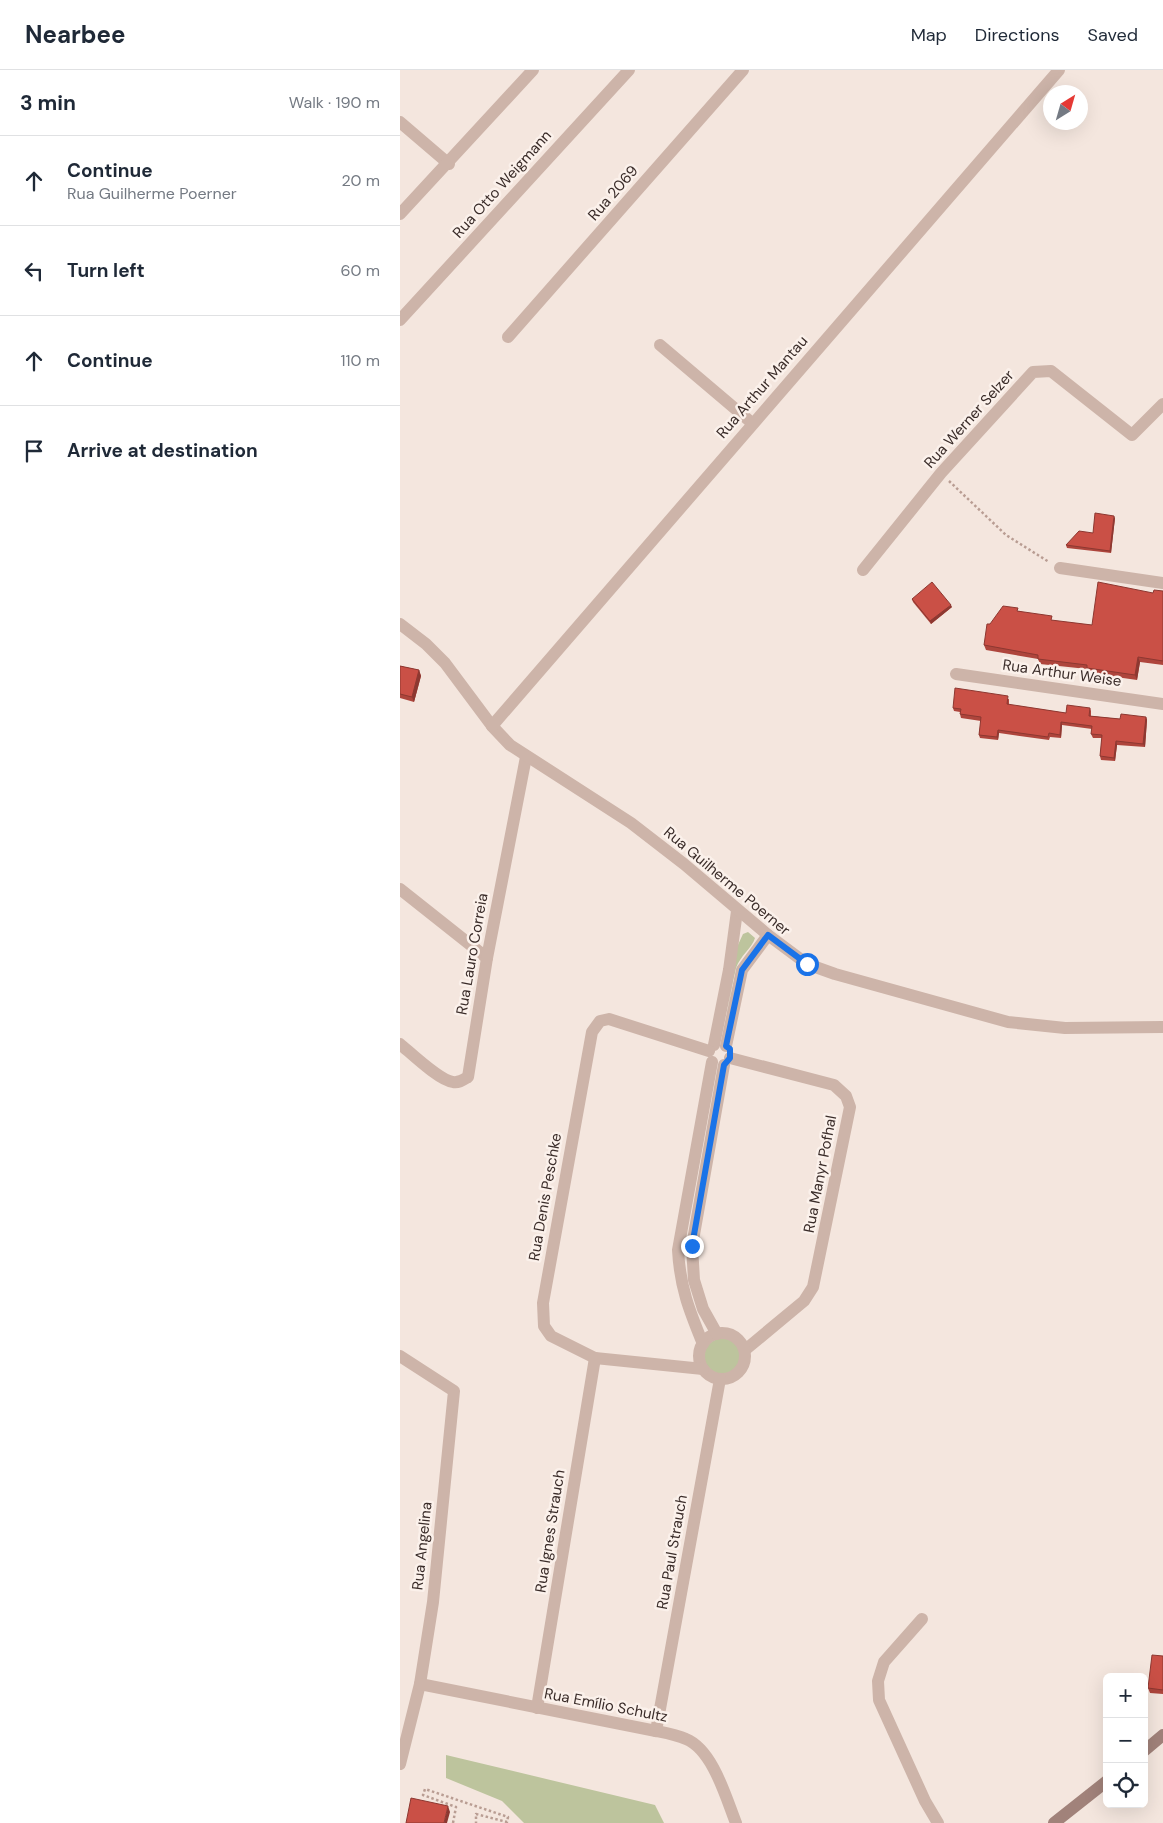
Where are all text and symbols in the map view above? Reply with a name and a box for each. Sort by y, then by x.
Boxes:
text: Nearbee [25,19,125,50]
text: Map [911,23,947,47]
text: Directions [975,23,1060,47]
text: Saved [1088,23,1138,47]
north arrow [1043,85,1088,130]
text: 3 min [20,89,76,117]
text: Walk · 190 m [289,92,380,113]
street label: Rua Otto Weigmann [448,126,556,242]
text: Continue [67,158,153,183]
street label: Rua 2069 [583,161,643,225]
icon: ahead [20,167,48,195]
text: 20 m [341,170,380,191]
text: Rua Guilherme Poerner [67,183,237,204]
icon: left [20,257,48,285]
text: Turn left [67,258,145,283]
text: 60 m [340,260,380,281]
street label: Rua Arthur Mantau [712,331,812,443]
icon: ahead [20,347,48,375]
text: Continue [67,348,153,373]
text: 110 m [341,350,380,371]
street label: Rua Werner Selzer [920,365,1019,472]
icon: arrive [20,437,48,465]
text: Arrive at destination [67,438,258,463]
street label: Rua Arthur Weise [1001,655,1123,691]
street label: Rua Guilherme Poerner [660,822,795,940]
street label: Rua Lauro Correia [451,892,493,1016]
route start [796,953,819,976]
street label: Rua Manyr Pofhal [799,1114,841,1234]
street label: Rua Denis Peschke [524,1132,566,1262]
route end [681,1235,704,1258]
street label: Rua Ignes Strauch [530,1468,570,1594]
street label: Rua Paul Strauch [652,1493,692,1611]
street label: Rua Angelina [407,1501,437,1591]
map controls [1103,1673,1148,1808]
button: + [1103,1673,1148,1718]
street label: Rua Emílio Schultz [543,1683,670,1727]
button: − [1103,1718,1148,1763]
button: locate [1103,1763,1148,1808]

